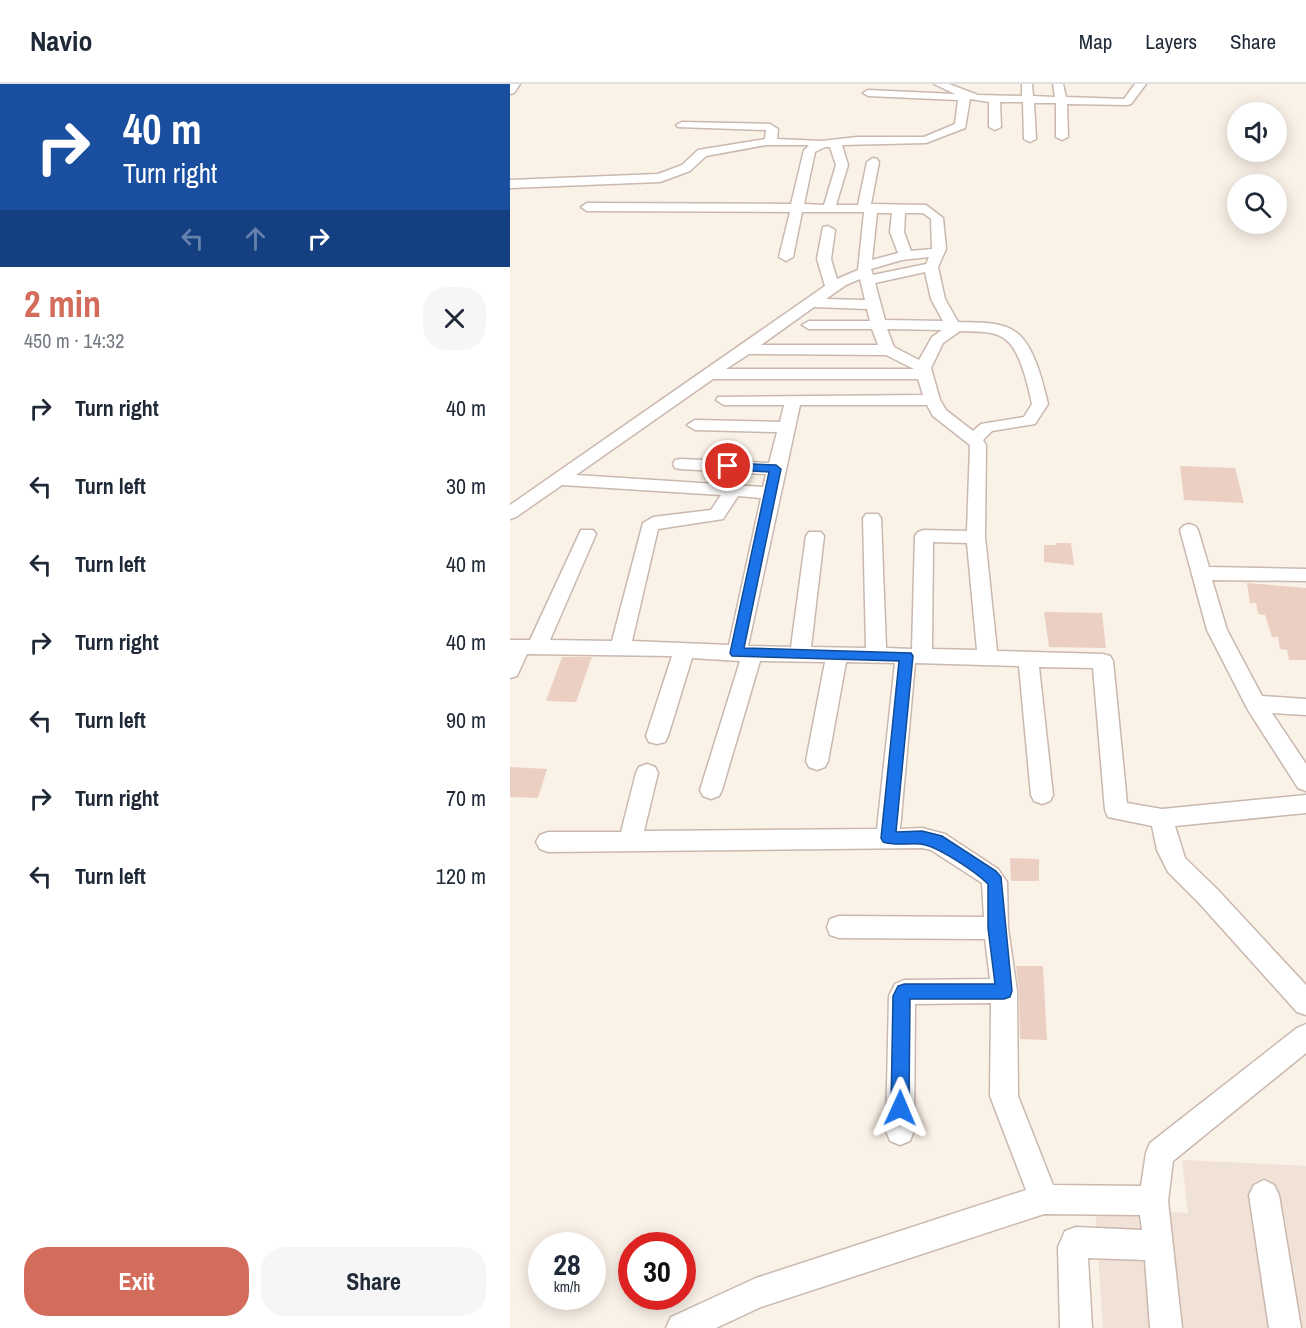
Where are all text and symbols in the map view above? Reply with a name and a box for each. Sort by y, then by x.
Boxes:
text: Navio [30,22,93,60]
text: Map [1079,27,1112,56]
text: Layers [1145,27,1197,56]
text: Share [1230,27,1276,56]
text: 40 m [123,101,202,157]
map controls [1227,102,1287,234]
button: sound [1227,102,1287,162]
icon: right [24,108,102,186]
text: Turn right [123,155,217,191]
button: search [1227,174,1287,234]
icon: left [176,222,209,255]
icon: ahead [239,222,272,255]
icon: right [302,222,335,255]
text: 2 min [24,280,101,328]
button: close [423,287,486,350]
text: 450 m · 14:32 [24,327,124,354]
icon: right [24,392,57,425]
text: Turn right [75,393,159,423]
text: 40 m [446,393,486,423]
pin [702,440,753,491]
icon: arrive [711,449,744,482]
icon: left [24,470,57,503]
text: Turn left [75,471,146,501]
text: 30 m [446,471,486,501]
icon: left [24,548,57,581]
text: Turn left [75,549,146,579]
text: 40 m [446,549,486,579]
icon: right [24,626,57,659]
text: Turn right [75,627,159,657]
text: 40 m [446,627,486,657]
icon: left [24,704,57,737]
text: Turn left [75,705,146,735]
text: 90 m [446,705,486,735]
icon: right [24,782,57,815]
text: Turn right [75,783,159,813]
text: 70 m [446,783,486,813]
icon: left [24,860,57,893]
text: Turn left [75,861,146,891]
text: 120 m [436,861,486,891]
position arrow [868,1076,932,1140]
speed limit sign: 30 [618,1232,696,1310]
text: 28 [553,1244,581,1284]
button: Exit [24,1247,249,1316]
button: Share [261,1247,486,1316]
text: km/h [554,1276,580,1297]

